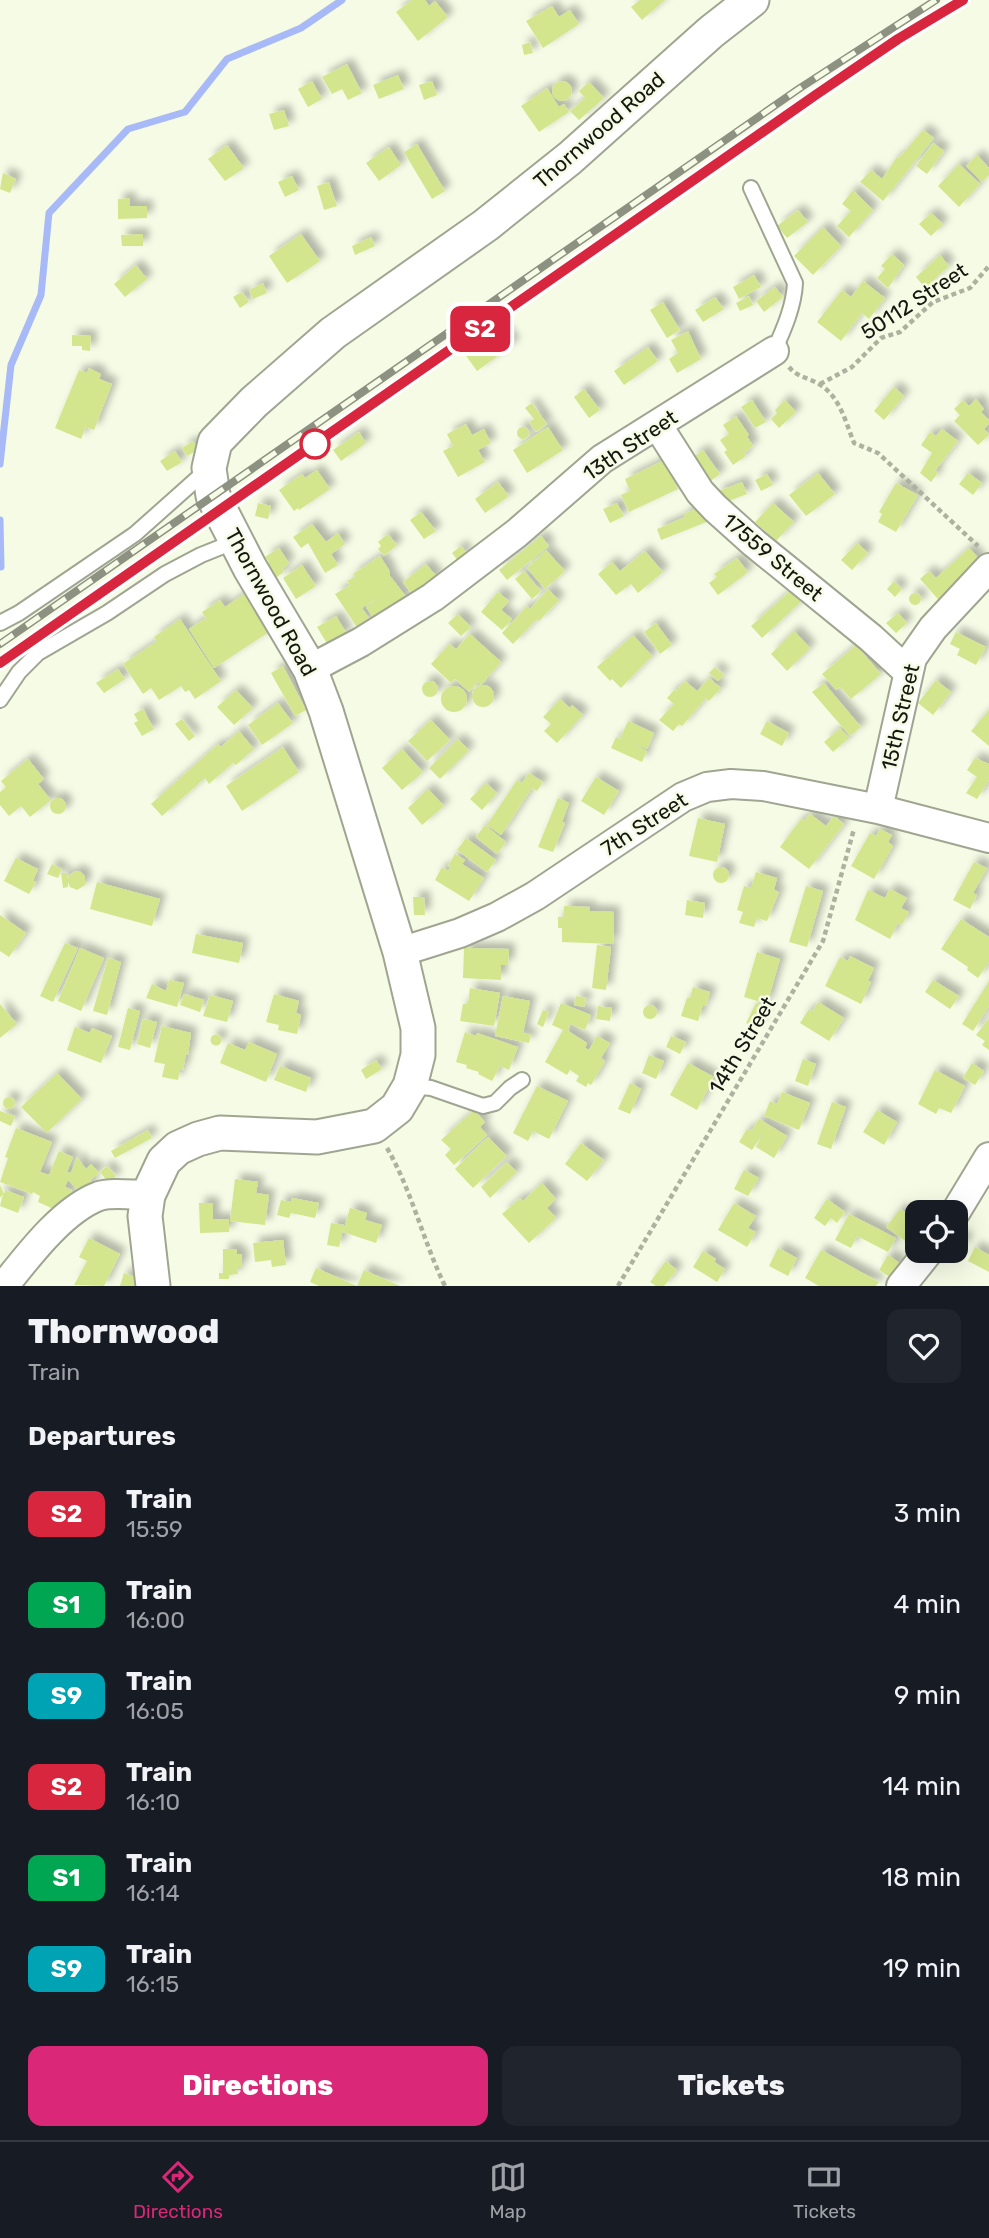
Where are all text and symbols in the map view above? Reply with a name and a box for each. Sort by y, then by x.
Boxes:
street label: Thornwood Road [528,66,670,194]
street label: 50112 Street [856,257,972,345]
line badge: S2 [448,306,512,352]
text: S2 [464,315,496,343]
street label: 13th Street [578,404,682,486]
unlabelled marker [300,429,330,459]
street label: 17559 Street [718,508,828,606]
street label: Thornwood Road [220,524,322,680]
street label: 15th Street [876,661,924,773]
street label: 7th Street [596,787,692,861]
street label: 14th Street [703,992,781,1098]
map controls [905,1200,968,1263]
button: locate [905,1200,968,1263]
button: heart [887,1309,961,1383]
text: Thornwood [28,1312,219,1351]
text: Train [28,1358,80,1386]
text: Departures [28,1421,176,1452]
text: Train [126,1484,192,1515]
text: 3 min [894,1498,961,1529]
text: S2 [51,1500,82,1528]
text: 15:59 [126,1515,183,1543]
text: Train [126,1575,192,1606]
text: 4 min [893,1589,961,1620]
text: S1 [53,1591,80,1619]
text: 16:00 [126,1606,185,1634]
text: Train [126,1666,192,1697]
text: 9 min [894,1680,961,1711]
text: S9 [51,1682,82,1710]
text: 16:05 [126,1697,184,1725]
text: Train [126,1757,192,1788]
text: 14 min [882,1771,961,1802]
text: S2 [51,1773,82,1801]
text: 16:10 [126,1788,180,1816]
text: Train [126,1848,192,1879]
text: 18 min [882,1862,961,1893]
text: S1 [53,1864,80,1892]
text: 16:14 [126,1879,180,1907]
text: Train [126,1939,192,1970]
text: 19 min [883,1953,961,1984]
text: S9 [51,1955,82,1983]
text: 16:15 [126,1970,179,1998]
button: Directions [28,2046,488,2126]
button: Tickets [502,2046,961,2126]
tab: Directions [133,2158,223,2223]
tab: Map [489,2158,527,2223]
tab: Tickets [793,2158,856,2223]

